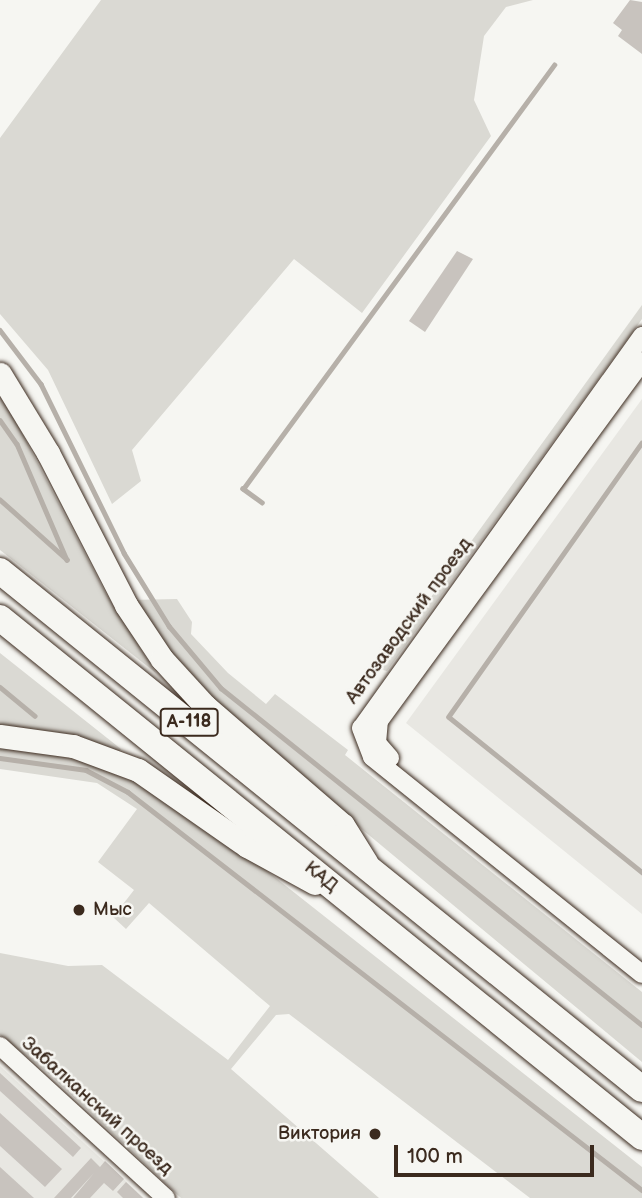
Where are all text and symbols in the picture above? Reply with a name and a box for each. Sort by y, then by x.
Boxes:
street label: Автозаводский проезд [341,533,477,709]
road number: А-118 [159,708,219,736]
street label: КАД [299,856,343,898]
place label: Мыс [93,899,132,921]
marker: Мыс [71,902,87,918]
street label: Забалканский проезд [17,1032,177,1180]
place label: Виктория [278,1123,361,1145]
marker: Виктория [367,1126,383,1142]
scale bar [397,1132,596,1176]
text: 100 m [407,1144,463,1169]

